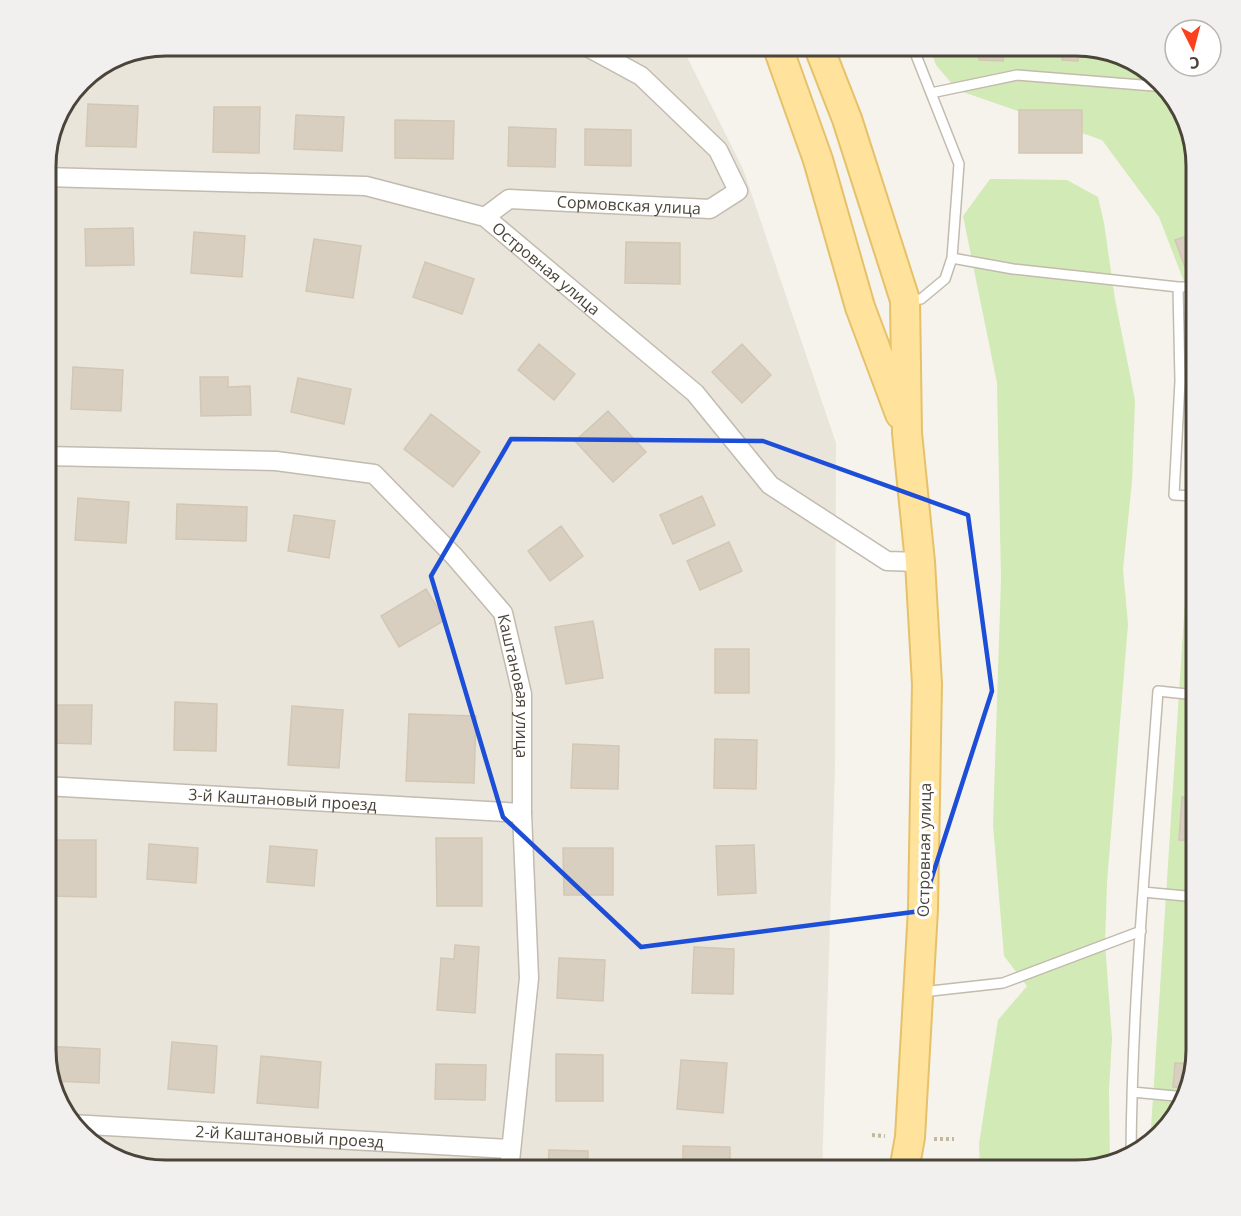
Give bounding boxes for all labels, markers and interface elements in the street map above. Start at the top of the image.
north arrow [1163,18,1223,78]
text: С [1188,51,1201,74]
street label: Сормовская улица [556,190,701,220]
street label: Островная улица [488,217,605,320]
street label: Каштановая улица [493,612,533,758]
street label: 3-й Каштановый проезд [188,783,377,816]
street label: Островная улица [912,783,936,917]
street label: 2-й Каштановый проезд [195,1120,385,1153]

